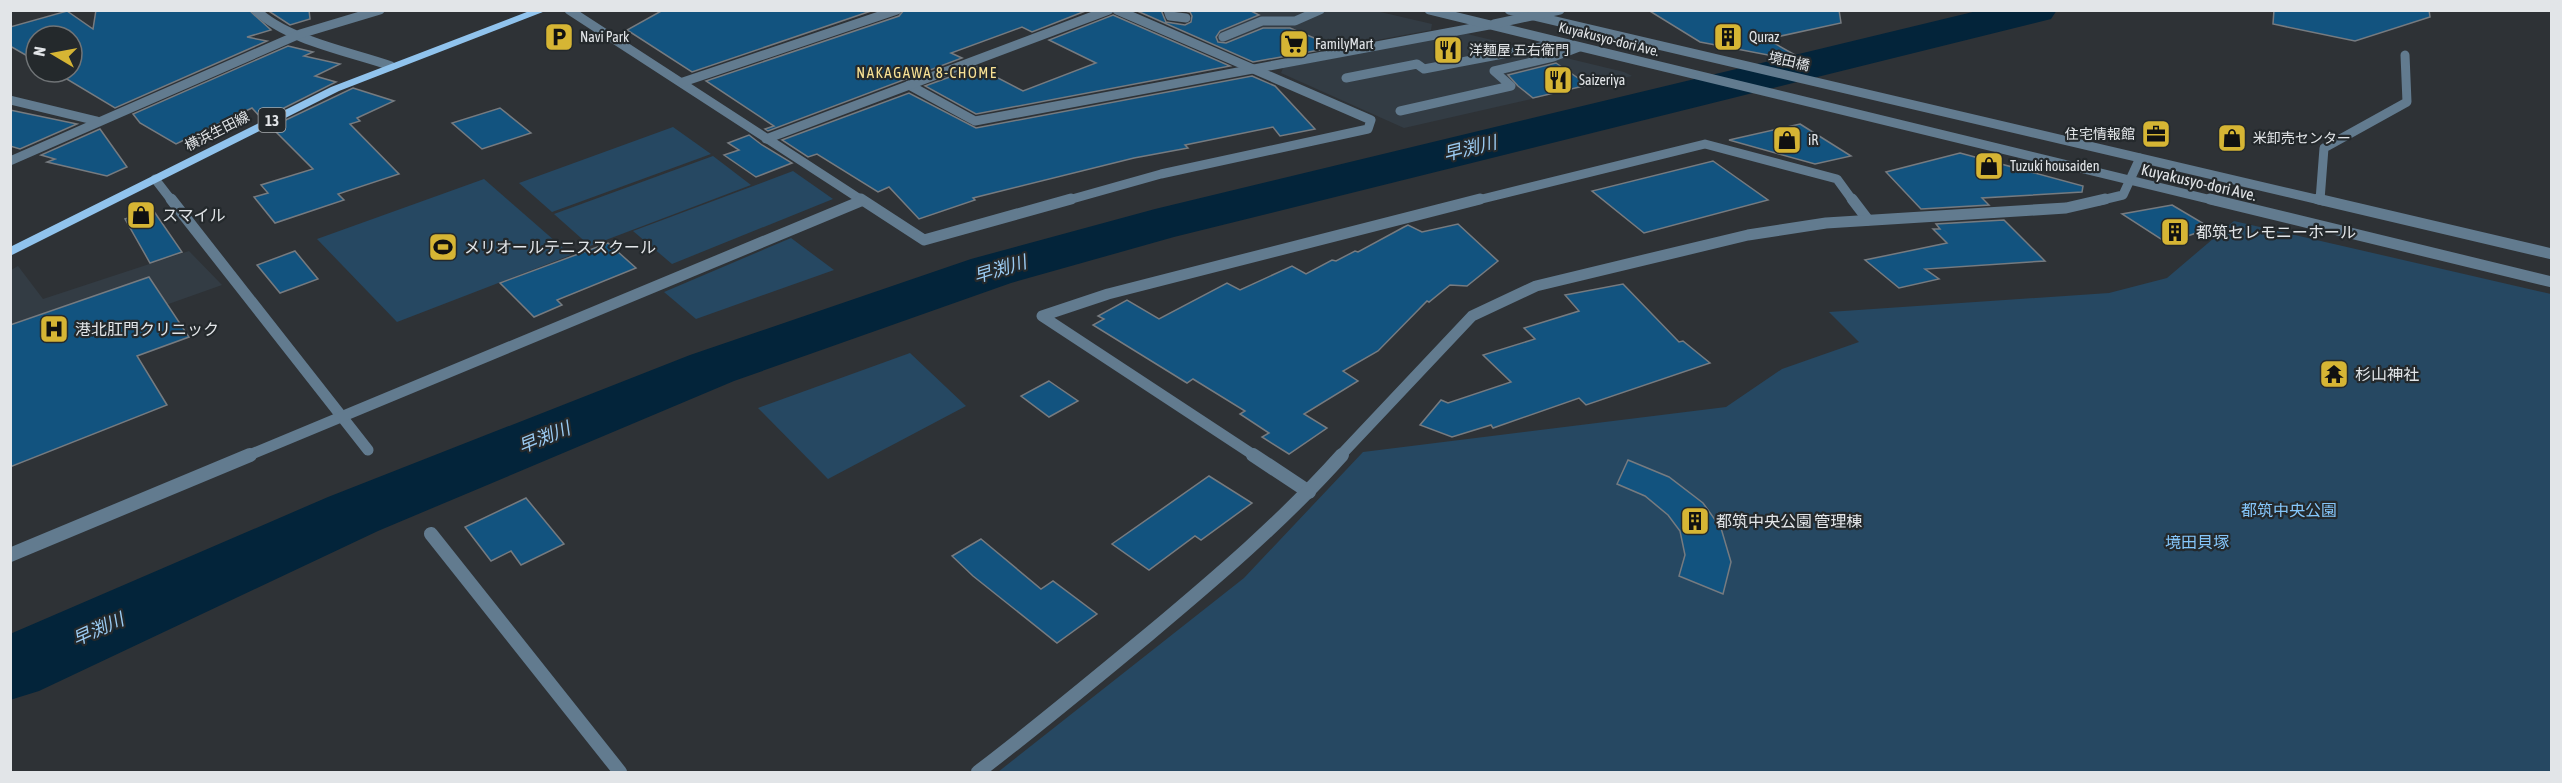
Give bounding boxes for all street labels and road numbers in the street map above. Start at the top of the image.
street label: Kuyakusyo-dori Ave. [1557,19,1661,59]
street label: 境田橋 [1767,48,1811,74]
street label: 横浜生田線 [182,108,252,154]
road number: 13 [258,108,286,132]
street label: Kuyakusyo-dori Ave. [2139,160,2259,205]

